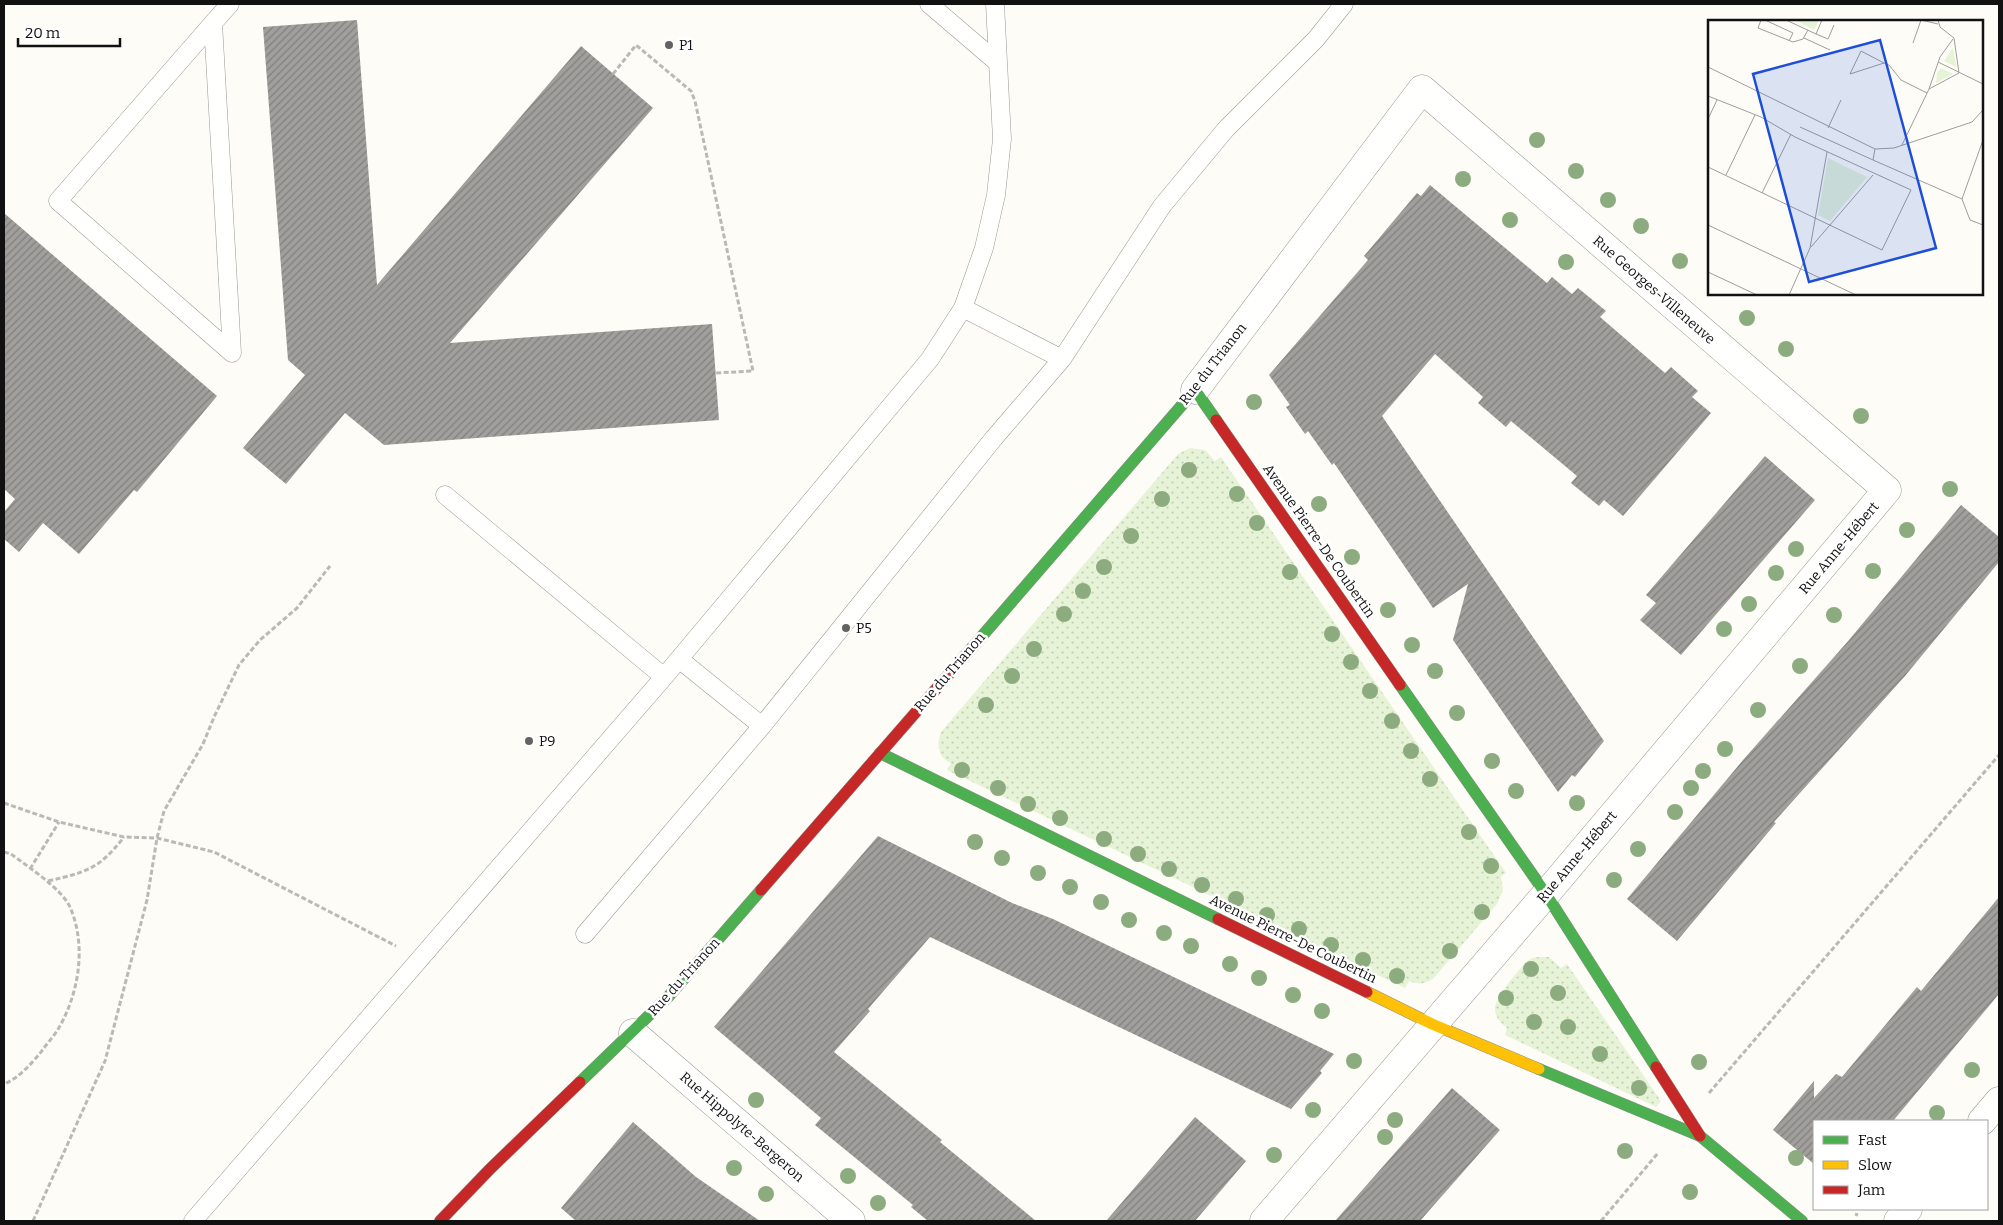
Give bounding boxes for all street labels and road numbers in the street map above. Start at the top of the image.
street label: Rue Georges-Villeneuve [1589,232,1719,348]
street label: Rue du Trianon [1176,320,1250,408]
street label: Avenue Pierre-De Coubertin [1259,461,1379,621]
street label: Rue Anne-Hébert [1795,498,1883,598]
street label: Rue du Trianon [911,629,989,715]
street label: Rue Anne-Hébert [1533,807,1621,907]
street label: Avenue Pierre-De Coubertin [1207,891,1379,987]
street label: Rue du Trianon [644,934,724,1020]
street label: Rue Hippolyte-Bergeron [676,1068,808,1186]

